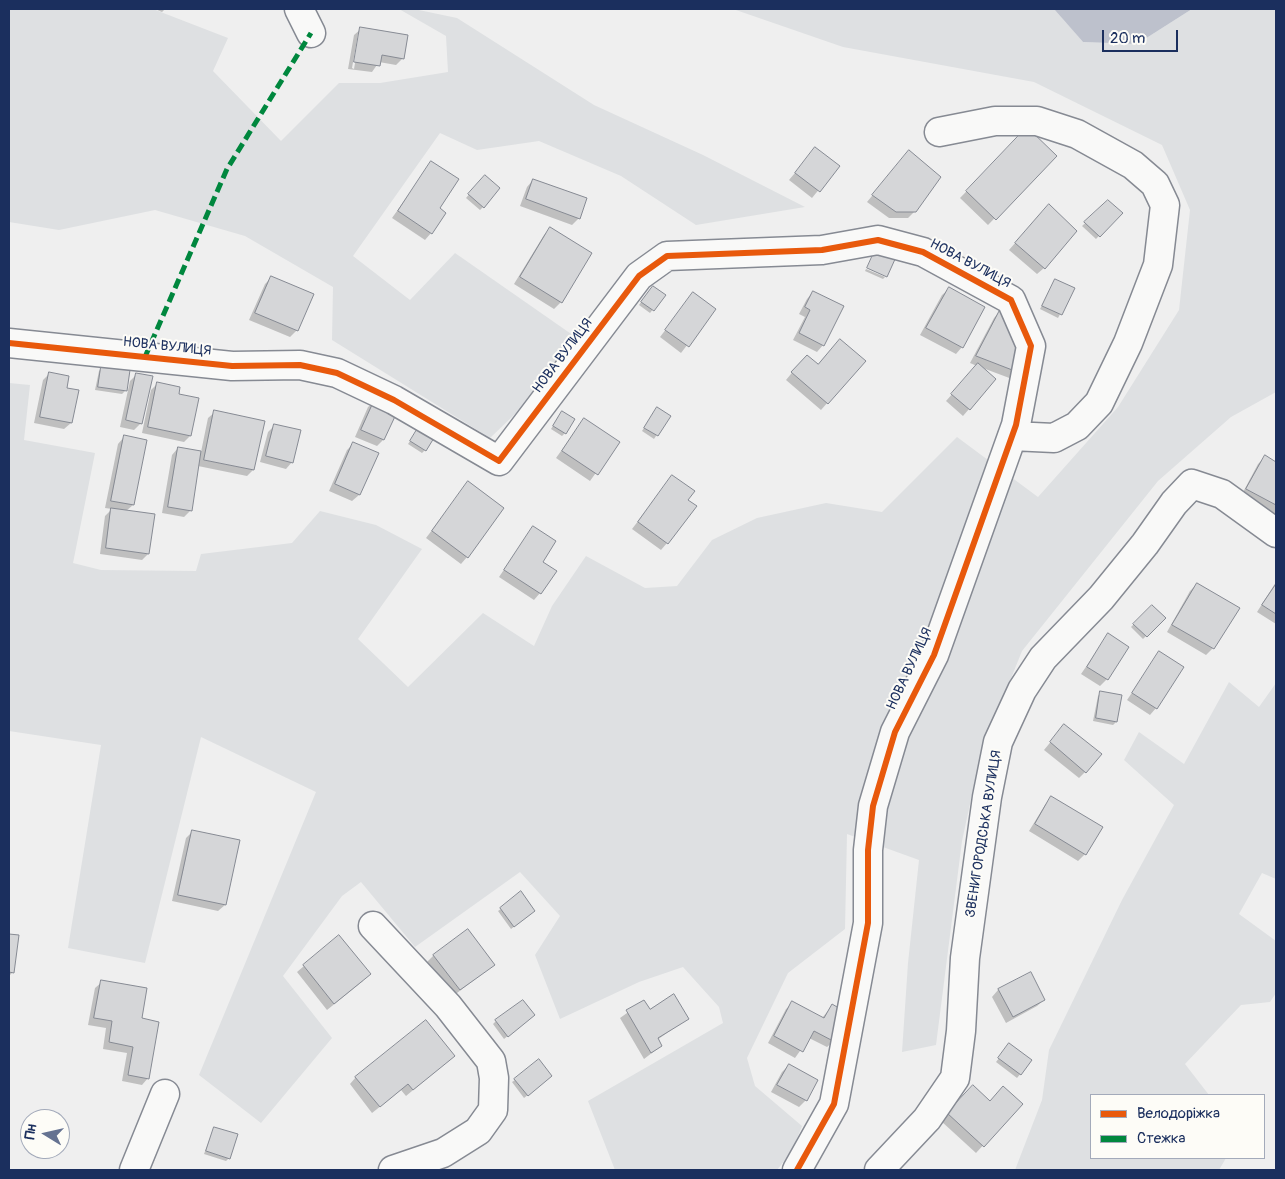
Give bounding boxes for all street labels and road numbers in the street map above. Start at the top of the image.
street label: НОВА ВУЛИЦЯ [927,236,1013,292]
street label: НОВА ВУЛИЦЯ [530,315,596,397]
street label: НОВА ВУЛИЦЯ [122,334,212,360]
street label: НОВА ВУЛИЦЯ [884,625,936,713]
street label: ЗВЕНИГОРОДСЬКА ВУЛИЦЯ [962,749,1006,919]

